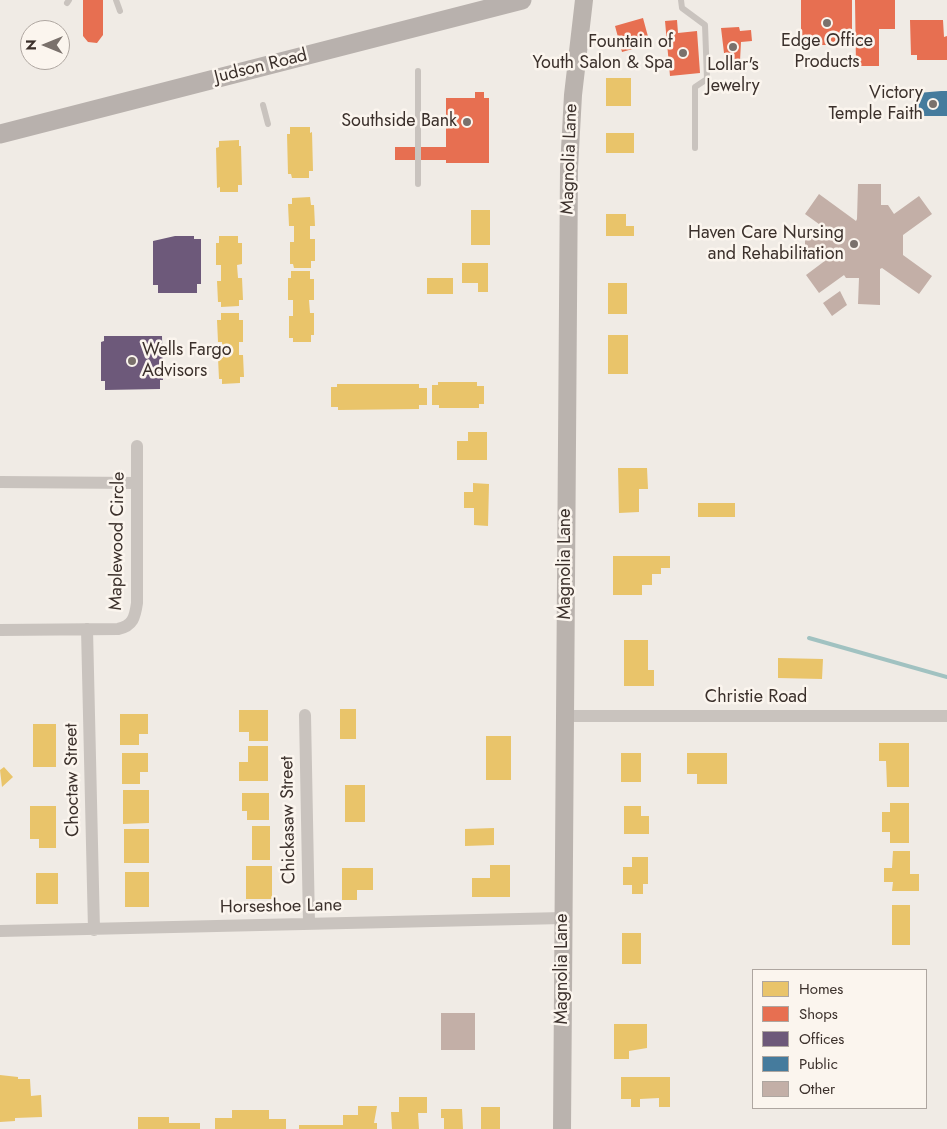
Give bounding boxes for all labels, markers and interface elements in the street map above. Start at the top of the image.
marker: Edge Office Products [821,17,833,29]
north arrow [20,20,70,70]
place label: Edge Office Products [781,31,873,74]
place label: Fountain of Youth Salon & Spa [533,32,673,74]
text: N [21,39,41,51]
marker: Lollar's Jewelry [727,41,739,53]
street label: Judson Road [212,45,310,89]
marker: Fountain of Youth Salon & Spa [677,47,689,59]
place label: Lollar's Jewelry [706,55,760,98]
place label: Victory Temple Faith [828,83,923,126]
marker: Victory Temple Faith [927,98,939,110]
street label: Magnolia Lane [557,103,583,215]
place label: Southside Bank [341,111,457,133]
marker: Southside Bank [461,116,473,128]
place label: Haven Care Nursing and Rehabilitation [688,223,844,266]
marker: Haven Care Nursing and Rehabilitation [848,238,860,250]
place label: Wells Fargo Advisors [142,340,232,382]
marker: Wells Fargo Advisors [126,355,138,367]
street label: Maplewood Circle [106,471,130,611]
street label: Magnolia Lane [555,508,577,620]
street label: Christie Road [705,687,807,709]
street label: Choctaw Street [61,723,85,837]
street label: Chickasaw Street [277,756,301,884]
street label: Horseshoe Lane [220,895,342,919]
street label: Magnolia Lane [552,913,574,1025]
legend [752,969,927,1109]
text: Homes [799,978,843,1000]
text: Shops [799,1003,838,1025]
text: Offices [799,1028,844,1050]
text: Public [799,1053,838,1075]
text: Other [799,1078,835,1100]

